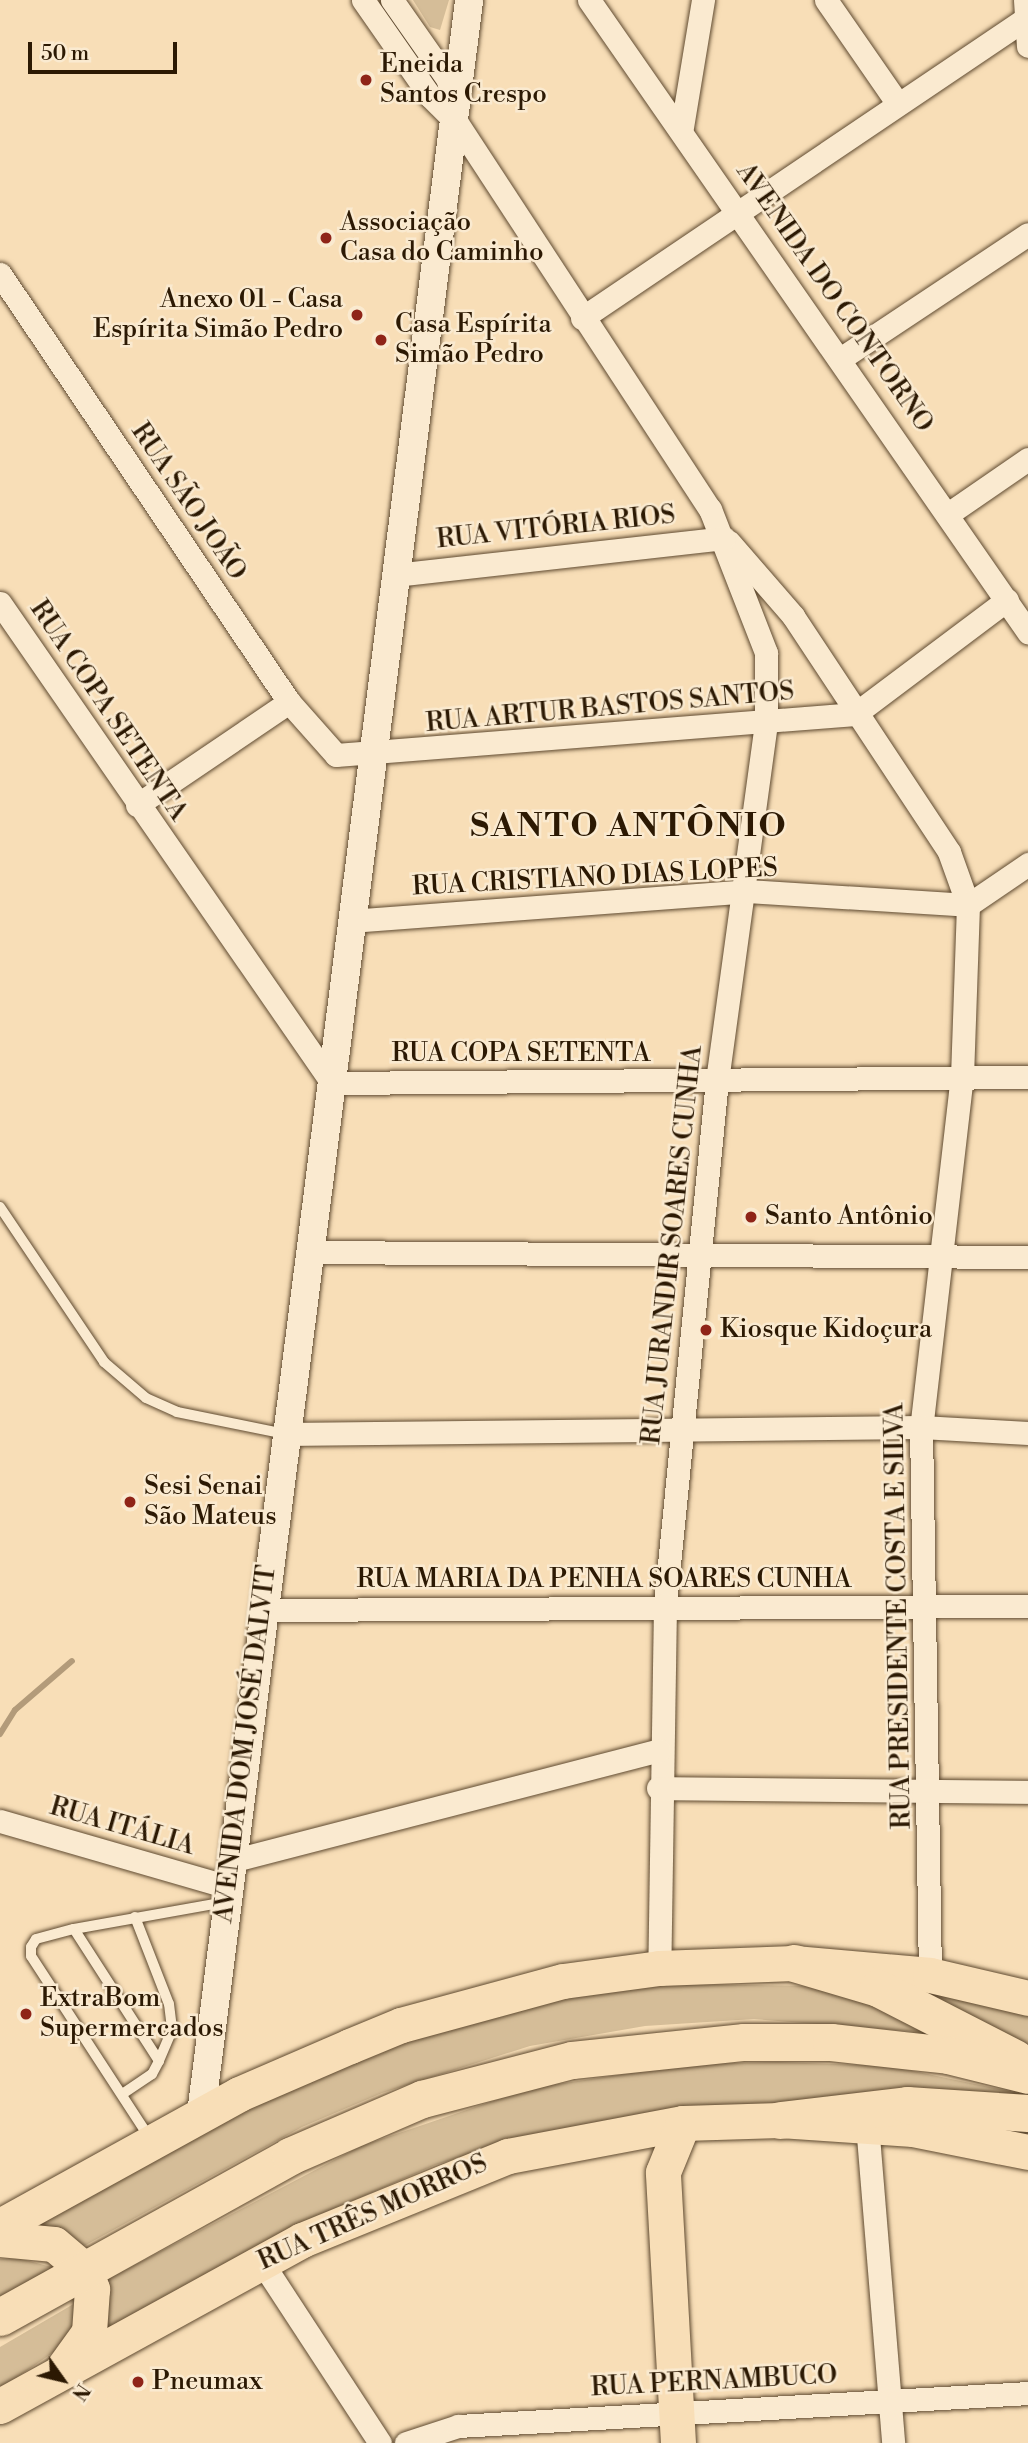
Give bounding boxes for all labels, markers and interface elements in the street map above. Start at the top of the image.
scale bar [32,28,180,72]
text: 50 m [41,41,89,67]
place label: Eneida Santos Crespo [380,49,547,110]
marker: Eneida Santos Crespo [358,72,374,88]
street label: AVENIDA DO CONTORNO [729,157,939,439]
place label: Associação Casa do Caminho [340,207,544,268]
marker: Associação Casa do Caminho [318,230,334,246]
place label: Anexo 01 - Casa Espírita Simão Pedro [93,284,343,346]
marker: Anexo 01 - Casa Espírita Simão Pedro [349,307,365,323]
place label: Casa Espírita Simão Pedro [395,309,552,370]
marker: Casa Espírita Simão Pedro [373,332,389,348]
street label: RUA SÃO JOÃO [124,417,252,587]
street label: RUA VITÓRIA RIOS [435,500,677,556]
street label: RUA COPA SETENTA [23,595,193,827]
street label: RUA ARTUR BASTOS SANTOS [425,676,795,740]
district label: SANTO ANTÔNIO [472,807,786,847]
street label: RUA CRISTIANO DIAS LOPES [411,853,779,903]
street label: RUA COPA SETENTA [391,1038,651,1070]
street label: RUA JURANDIR SOARES CUNHA [637,1044,709,1446]
place label: Santo Antônio [765,1201,933,1233]
marker: Santo Antônio [743,1209,759,1225]
place label: Kiosque Kidoçura [720,1314,932,1346]
marker: Kiosque Kidoçura [698,1322,714,1338]
street label: RUA PRESIDENTE COSTA E SILVA [880,1403,918,1829]
place label: Sesi Senai São Mateus [144,1471,277,1532]
marker: Sesi Senai São Mateus [122,1494,138,1510]
street label: AVENIDA DOM JOSÉ DALVIT [209,1563,283,1925]
street label: RUA MARIA DA PENHA SOARES CUNHA [357,1564,851,1596]
street label: RUA ITÁLIA [46,1791,198,1863]
place label: ExtraBom Supermercados [40,1983,224,2044]
marker: ExtraBom Supermercados [18,2006,34,2022]
street label: RUA TRÊS MORROS [253,2148,493,2278]
north arrow [28,2345,98,2415]
street label: RUA PERNAMBUCO [590,2360,838,2404]
place label: Pneumax [152,2366,262,2398]
marker: Pneumax [130,2374,146,2390]
text: N [66,2379,95,2405]

